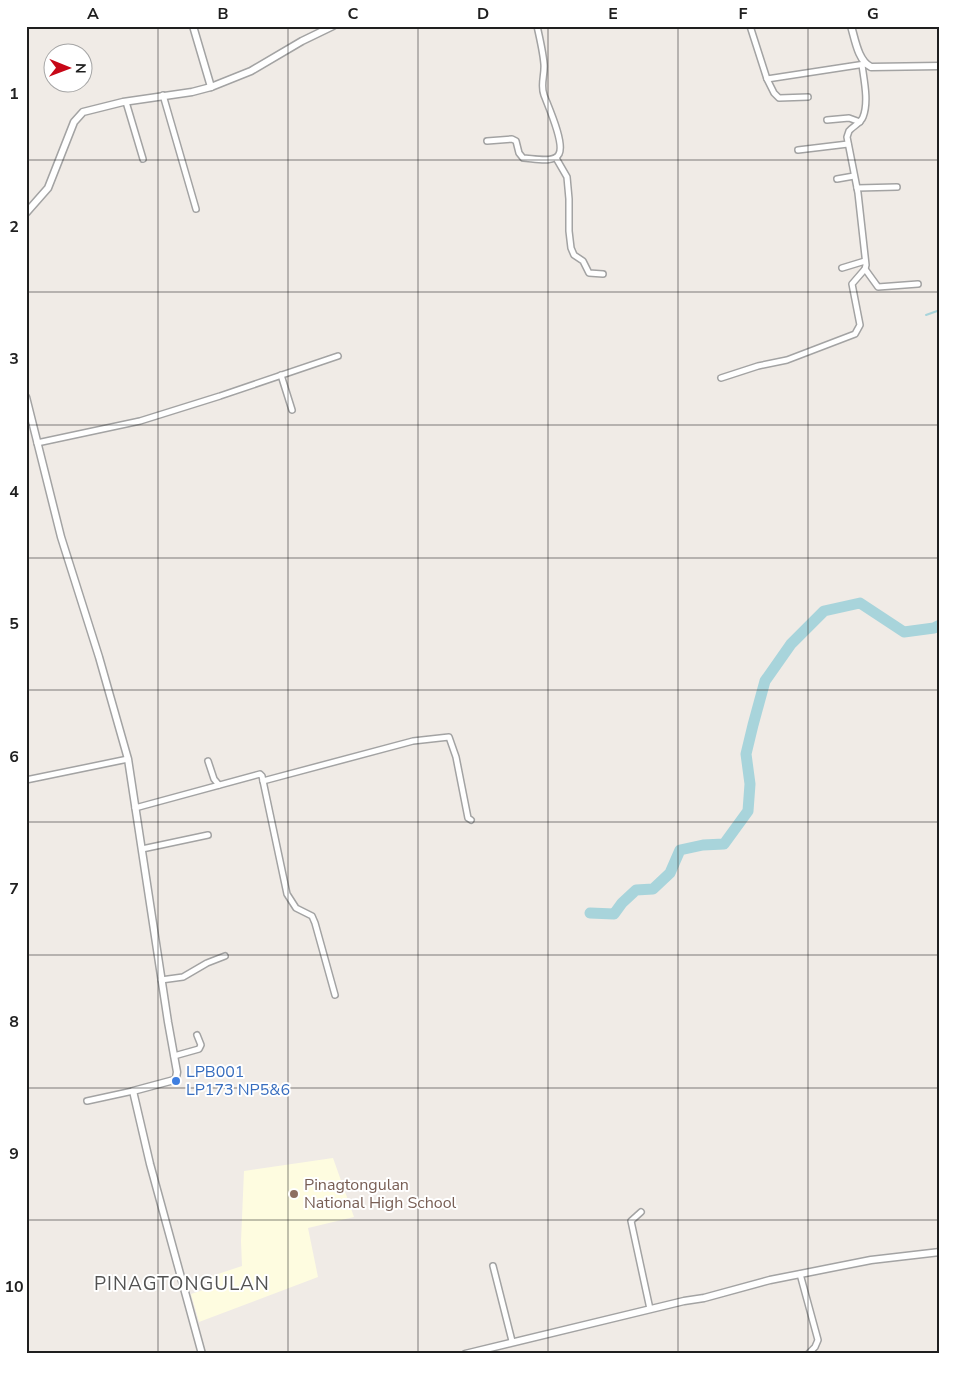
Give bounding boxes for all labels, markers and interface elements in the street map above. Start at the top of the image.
text: A [87,3,99,25]
text: B [217,3,229,25]
text: C [348,3,359,25]
text: D [477,3,489,25]
text: E [608,3,618,25]
text: F [739,3,748,25]
text: G [867,3,879,25]
north arrow [42,42,92,92]
text: N [71,63,90,74]
text: 1 [9,83,19,105]
text: 2 [9,216,19,238]
text: 3 [9,348,19,370]
text: 4 [9,481,19,503]
text: 5 [9,613,19,635]
text: 6 [9,746,19,768]
text: 7 [9,878,19,900]
text: 8 [9,1011,19,1033]
place label: LPB001 LP173 NP5&6 [186,1061,290,1101]
marker: LPB001 LP173 NP5&6 [170,1075,182,1087]
text: 9 [9,1143,19,1165]
place label: Pinagtongulan National High School [304,1174,457,1214]
marker: Pinagtongulan National High School [288,1188,300,1200]
district label: PINAGTONGULAN [94,1271,270,1297]
text: 10 [4,1276,24,1298]

